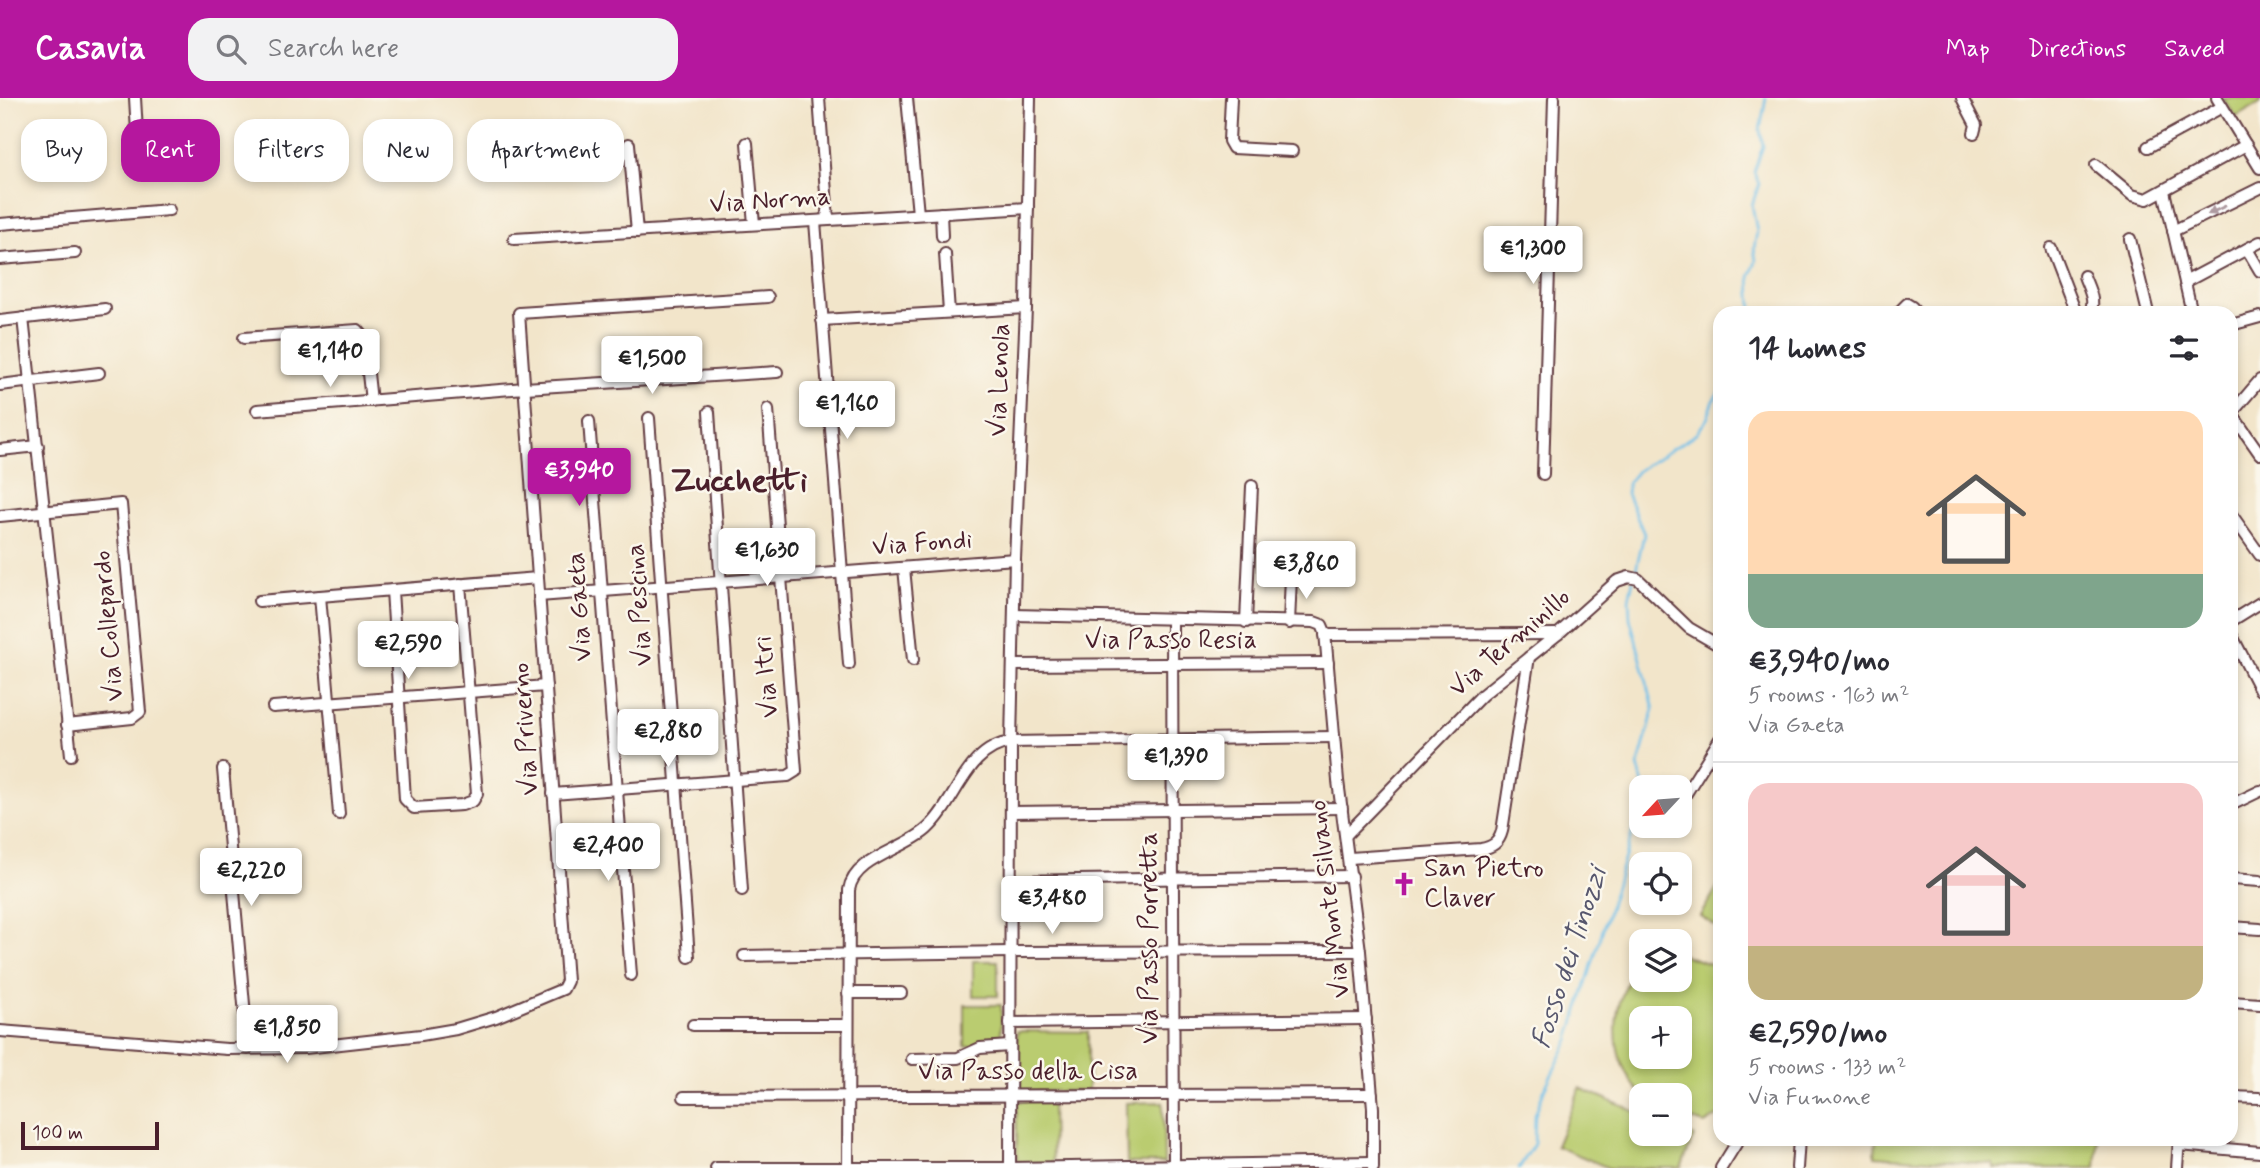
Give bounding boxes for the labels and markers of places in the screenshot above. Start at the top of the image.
pin: €1,300 [1476,226,1590,286]
pin: €1,140 [273,330,387,389]
pin: €1,500 [595,336,709,396]
pin: €1,160 [790,382,904,441]
pin: €3,940 [522,448,636,508]
pin: €1,630 [710,528,824,588]
pin: €3,860 [1249,542,1363,601]
pin: €2,590 [351,622,465,681]
pin: €2,880 [611,710,725,769]
pin: €1,390 [1119,734,1233,794]
pin: €2,400 [551,824,665,883]
pin: €2,220 [194,848,308,908]
place label: San Pietro Claver [1424,852,1544,916]
church icon: San Pietro Claver [1390,870,1418,898]
pin: €3,480 [995,876,1109,936]
pin: €1,850 [230,1006,344,1065]

